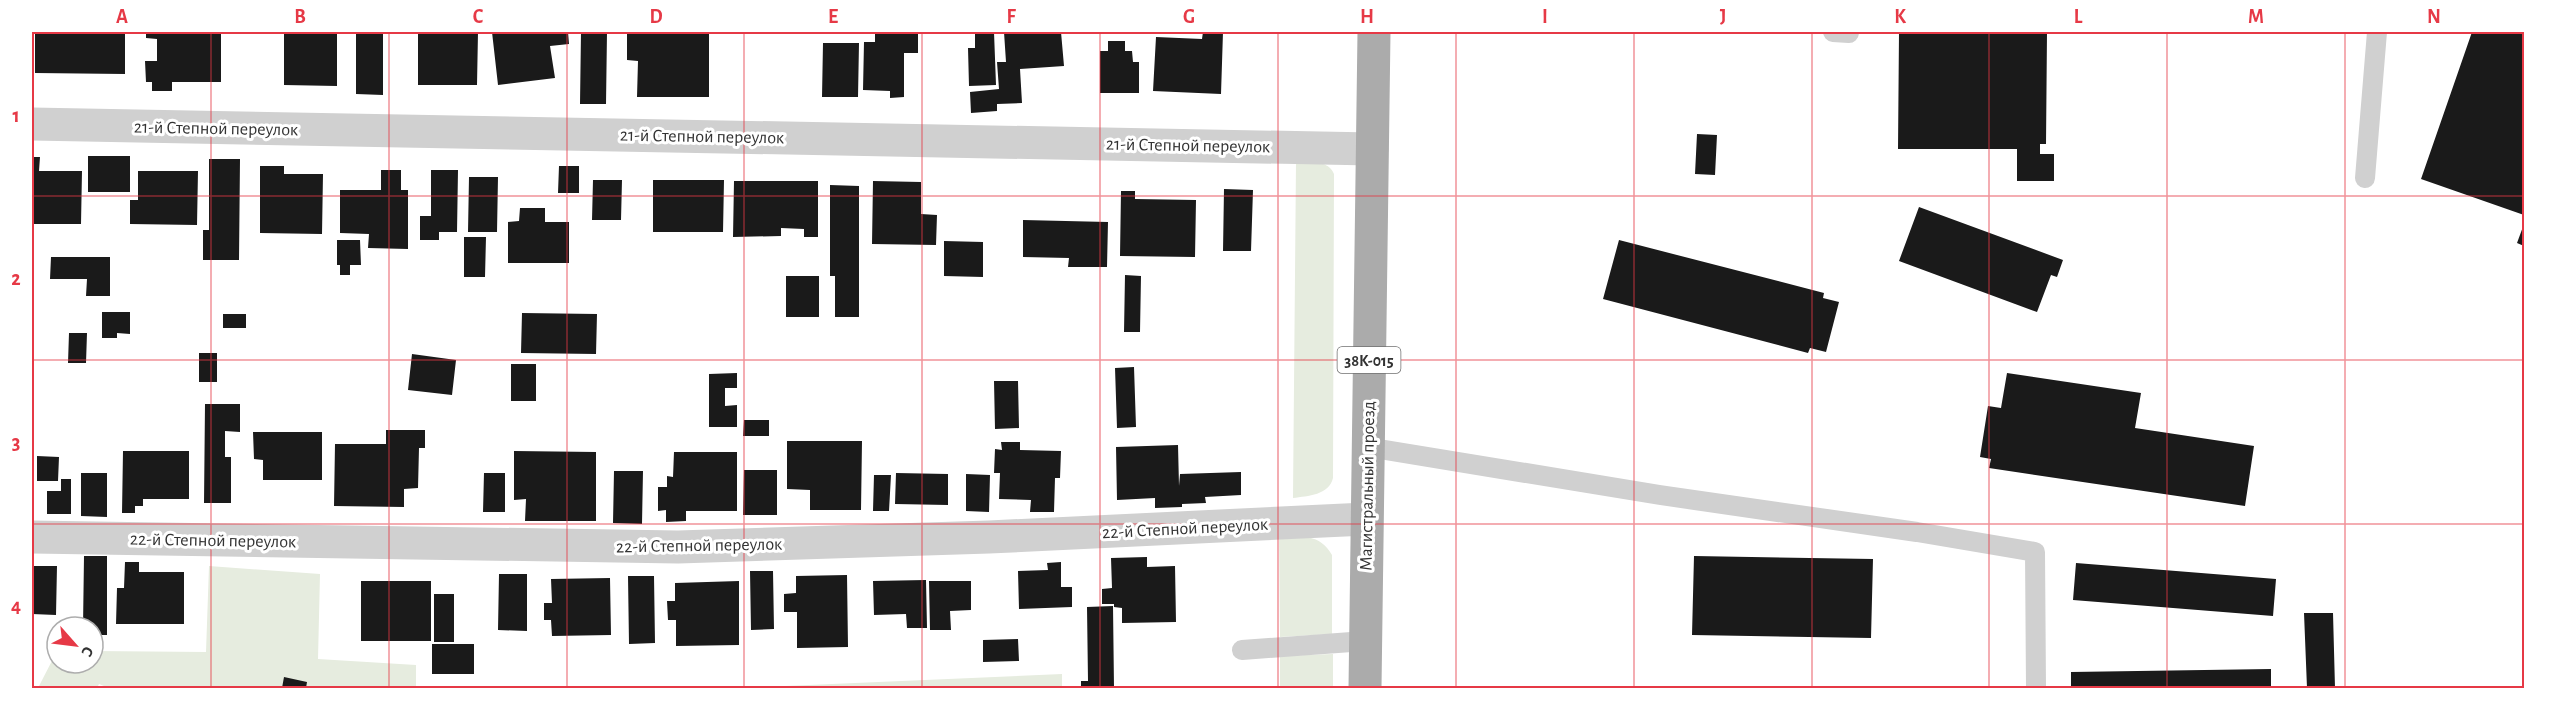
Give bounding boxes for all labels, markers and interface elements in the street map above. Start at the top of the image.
text: A [116,7,128,27]
text: B [294,7,306,27]
text: C [473,7,484,27]
text: D [649,7,663,27]
text: E [828,7,838,27]
text: F [1006,7,1016,27]
text: G [1183,7,1195,27]
text: H [1360,7,1374,27]
text: I [1542,7,1548,27]
text: J [1720,7,1726,27]
text: K [1894,7,1906,27]
text: L [2074,7,2083,27]
text: M [2248,7,2264,27]
text: N [2427,7,2441,27]
text: 1 [12,106,20,126]
street label: 21-й Степной переулок [134,119,299,139]
street label: 21-й Степной переулок [620,127,785,147]
street label: 21-й Степной переулок [1106,136,1271,156]
text: 2 [11,269,21,289]
road number: 38К-015 [1338,347,1400,373]
street label: Магистральный проезд [1358,401,1378,571]
text: 3 [12,433,20,453]
street label: 22-й Степной переулок [1102,516,1269,542]
street label: 22-й Степной переулок [130,531,297,551]
street label: 22-й Степной переулок [616,536,783,556]
text: 4 [11,596,21,616]
north arrow [45,615,105,675]
text: С [78,644,97,659]

